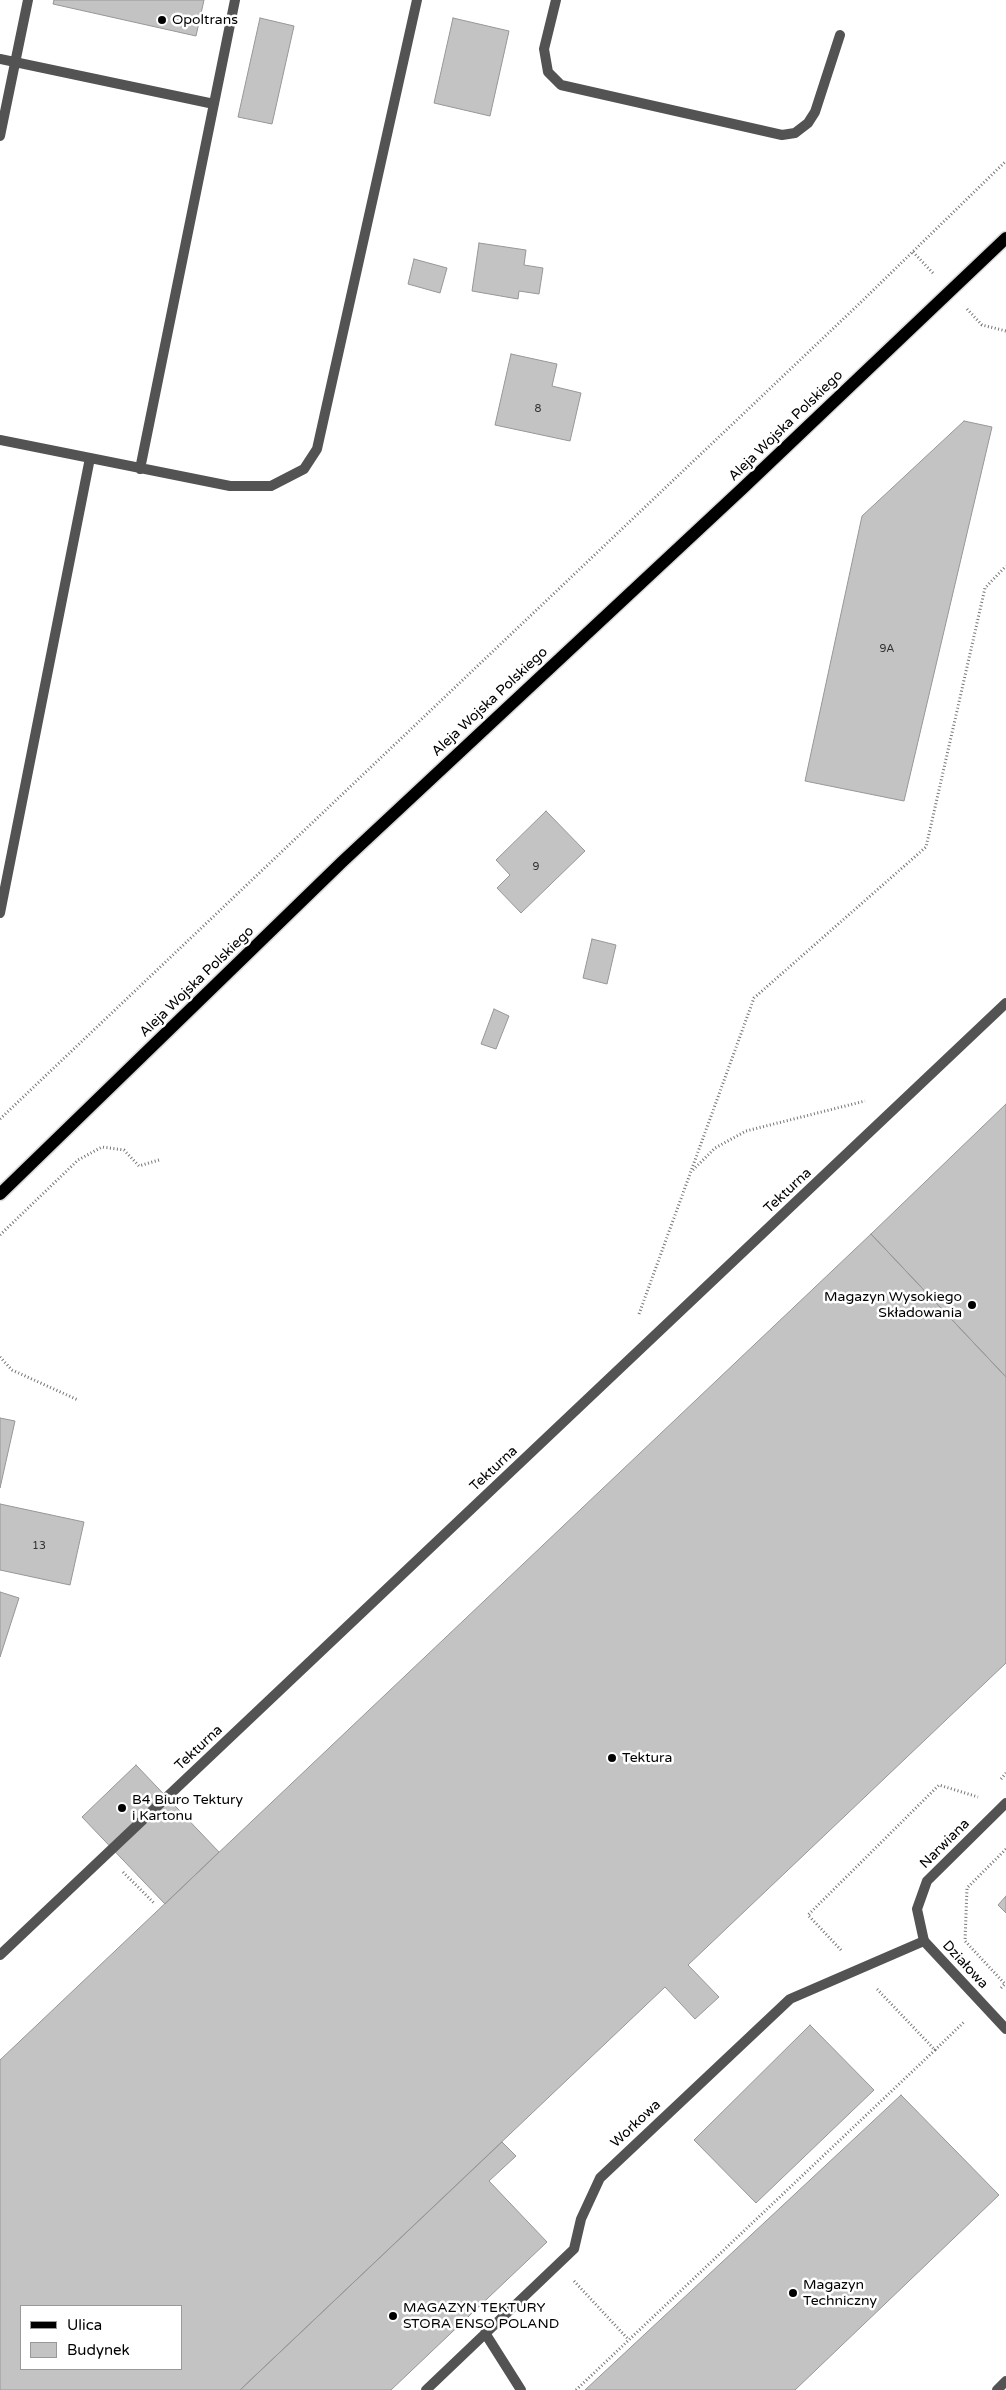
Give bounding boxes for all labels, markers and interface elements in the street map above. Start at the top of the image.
place label: Opoltrans [172,12,238,28]
marker: Opoltrans [156,14,168,26]
street label: Aleja Wojska Polskiego [725,367,847,485]
house number: 8 [535,402,541,416]
house number: 9A [879,642,895,656]
street label: Aleja Wojska Polskiego [429,644,551,760]
house number: 9 [533,860,539,874]
street label: Aleja Wojska Polskiego [136,923,258,1041]
street label: Tekturna [761,1165,815,1217]
place label: Magazyn Wysokiego Składowania [824,1289,962,1321]
marker: Magazyn Wysokiego Składowania [966,1299,978,1311]
street label: Tekturna [467,1443,521,1495]
house number: 13 [32,1539,46,1553]
street label: Tekturna [172,1722,226,1774]
place label: Tektura [622,1750,672,1766]
marker: Tektura [606,1752,618,1764]
place label: B4 Biuro Tektury i Kartonu [132,1792,243,1824]
marker: B4 Biuro Tektury i Kartonu [116,1802,128,1814]
street label: Narwiana [917,1816,973,1872]
street label: Działowa [938,1937,992,1993]
street label: Workowa [608,2097,664,2151]
place label: Magazyn Techniczny [803,2277,877,2310]
marker: Magazyn Techniczny [787,2287,799,2299]
place label: MAGAZYN TEKTURY STORA ENSO POLAND [403,2300,559,2332]
legend [20,2305,182,2370]
marker: MAGAZYN TEKTURY STORA ENSO POLAND [387,2310,399,2322]
text: Ulica [67,2316,102,2334]
text: Budynek [67,2341,130,2359]

